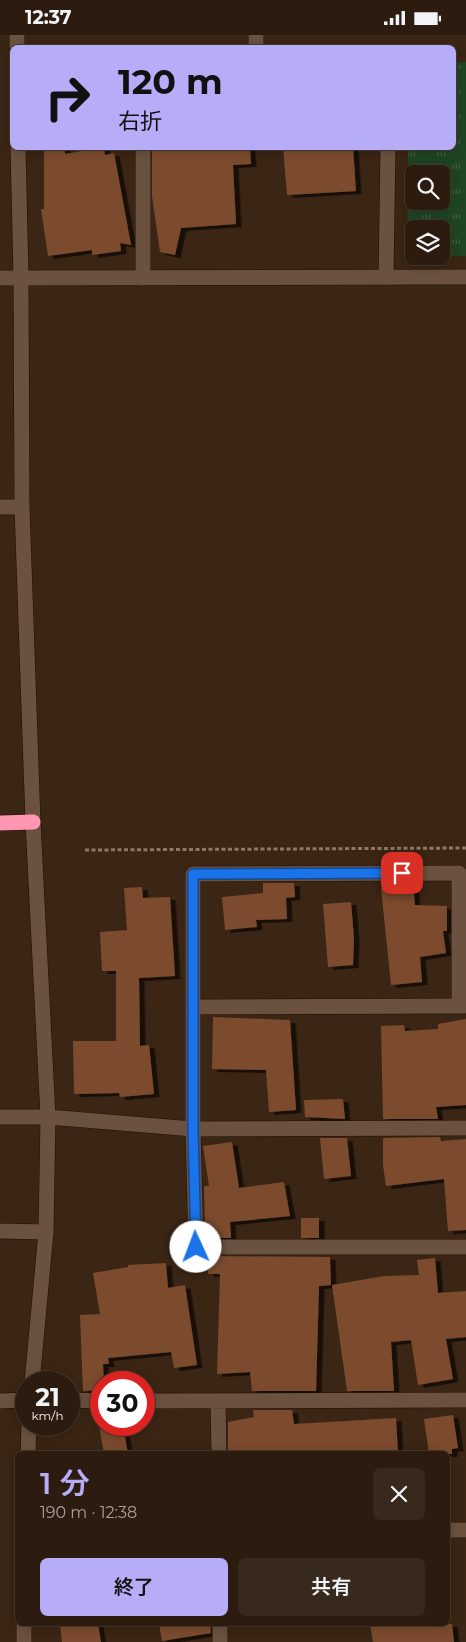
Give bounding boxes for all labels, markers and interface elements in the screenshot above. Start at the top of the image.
text: 12:37 [25,6,72,29]
text: 120 m [118,60,223,103]
icon: right [35,65,100,130]
text: 右折 [118,108,162,135]
map controls [405,165,450,265]
button: search [405,165,450,210]
button: layers [405,220,450,265]
pin [381,852,423,894]
icon: arrive [388,859,416,887]
position arrow [169,1220,221,1272]
speed limit sign: 30 [90,1371,155,1436]
text: 21 [35,1382,60,1412]
text: km/h [31,1408,64,1423]
text: 1 分 [40,1465,90,1502]
button: close [373,1468,425,1520]
text: 190 m · 12:38 [40,1503,137,1522]
button: 終了 [40,1558,228,1616]
button: 共有 [238,1558,425,1616]

